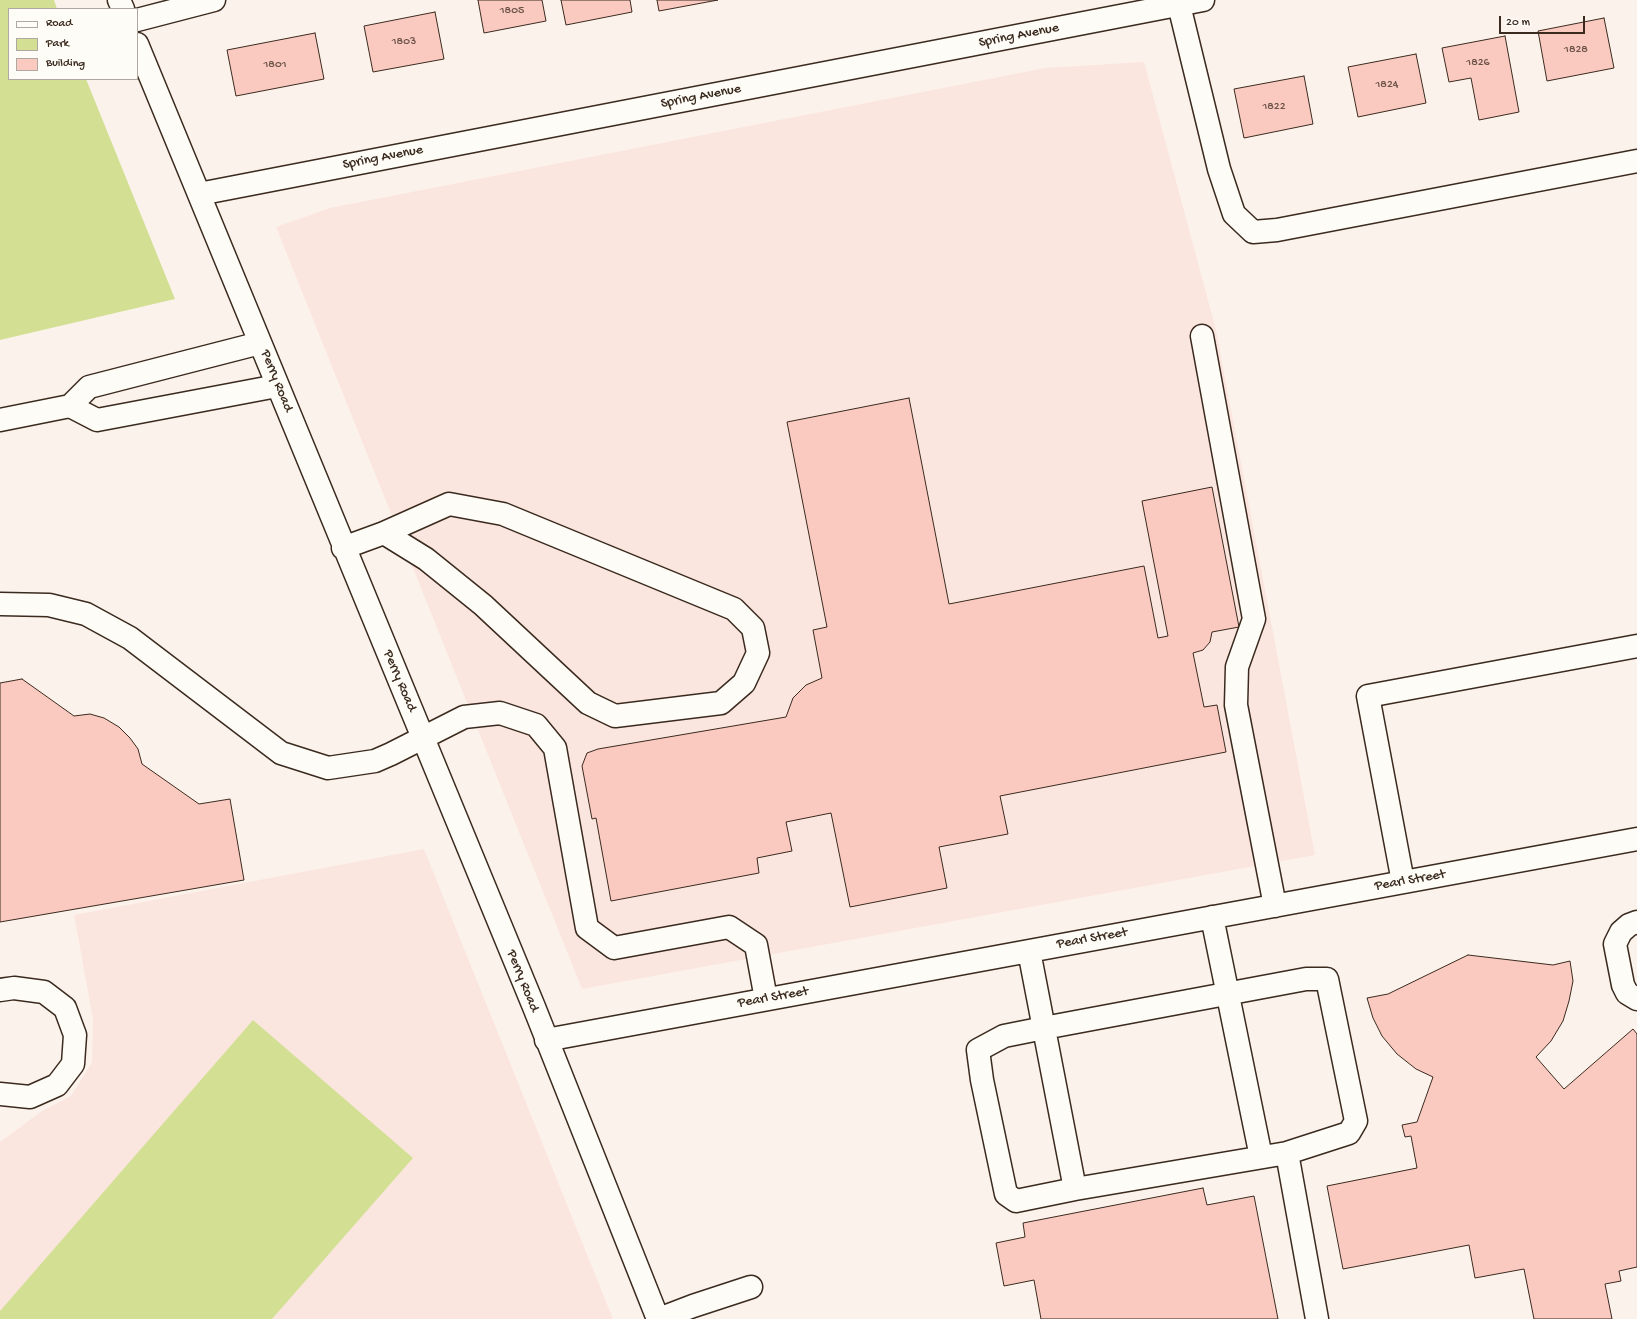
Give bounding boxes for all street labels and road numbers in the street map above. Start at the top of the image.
street label: Spring Avenue [977,20,1061,52]
street label: Spring Avenue [659,81,743,113]
street label: Spring Avenue [341,142,425,174]
street label: Perry Road [256,347,296,415]
street label: Perry Road [378,648,420,714]
street label: Pearl Street [1373,867,1447,895]
street label: Pearl Street [1055,925,1129,953]
street label: Perry Road [502,947,542,1015]
street label: Pearl Street [736,984,810,1012]

